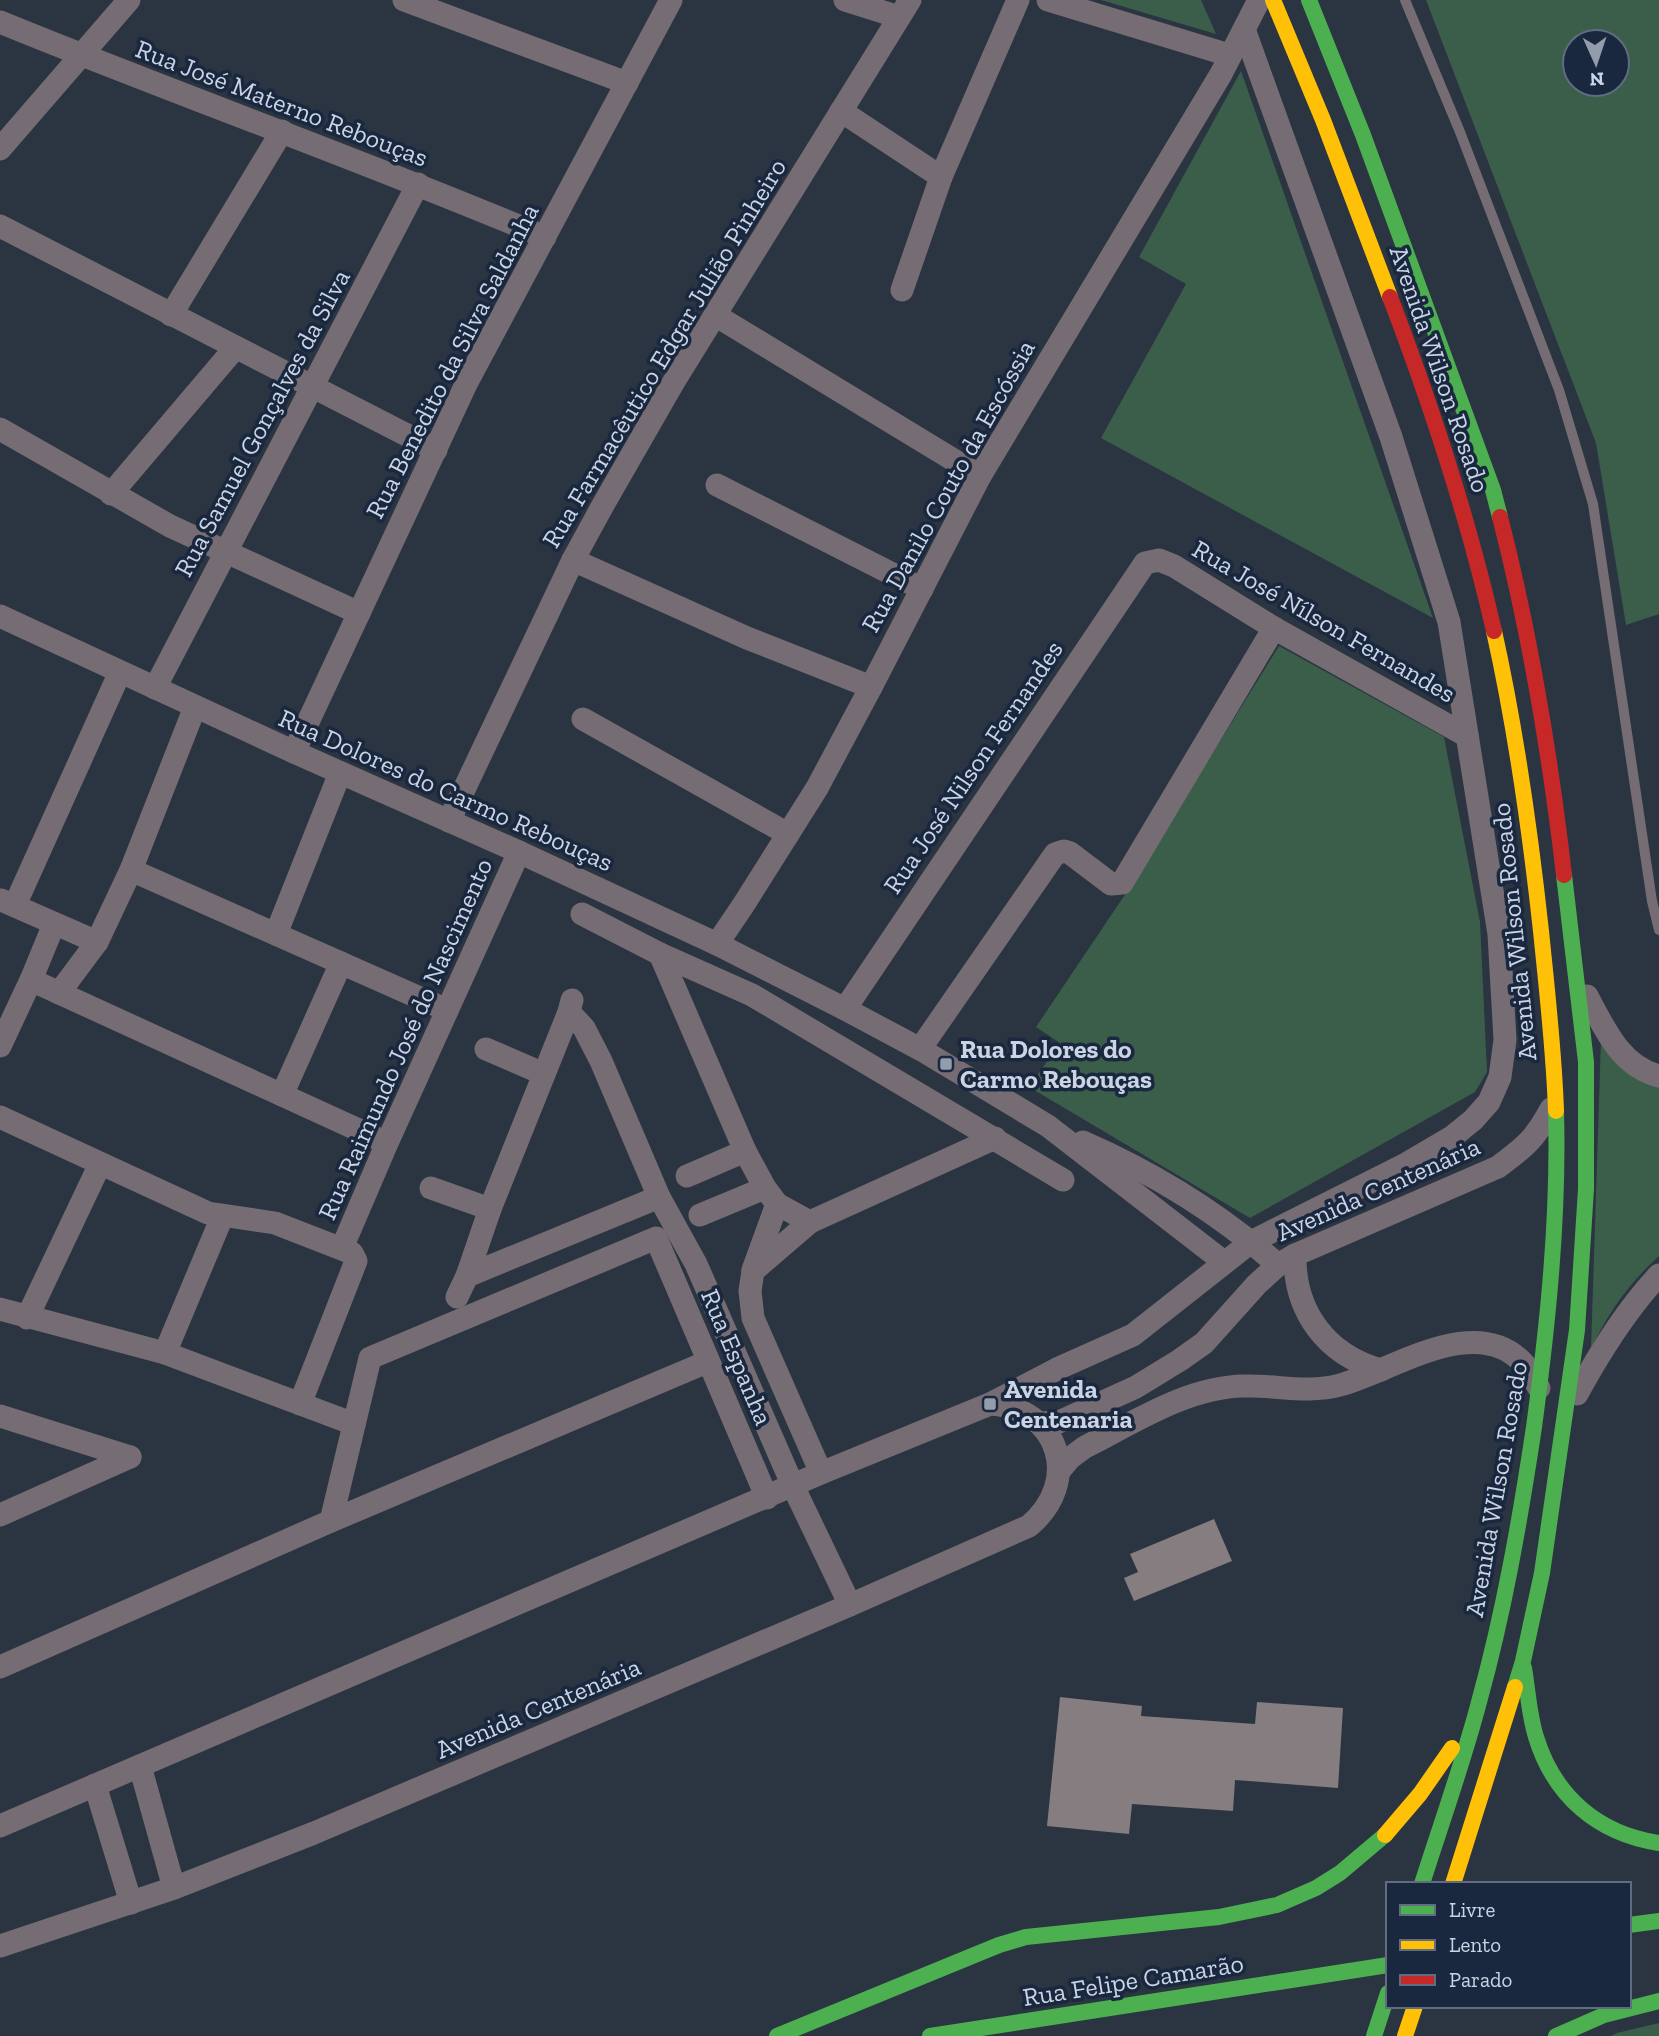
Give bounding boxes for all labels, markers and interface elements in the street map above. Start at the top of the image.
north arrow [1561,28,1631,98]
street label: Rua José Materno Rebouças [131,32,433,174]
text: N [1589,68,1605,91]
street label: Rua Farmacêutico Edgar Julião Pinheiro [535,153,793,553]
street label: Rua Benedito da Silva Saldanha [359,198,546,524]
street label: Avenida Wilson Rosado [1383,241,1497,497]
street label: Rua Samuel Gonçalves da Silva [167,263,357,582]
street label: Rua Danilo Couto da Escóssia [854,334,1042,638]
street label: Rua José Nílson Fernandes [1187,533,1461,709]
street label: Rua José Nilson Fernandes [876,634,1070,900]
street label: Rua Dolores do Carmo Rebouças [274,702,618,878]
street label: Avenida Wilson Rosado [1485,802,1543,1062]
street label: Rua Raimundo José do Nascimento [311,854,499,1224]
place label: Rua Dolores do Carmo Rebouças [960,1033,1152,1095]
marker: Rua Dolores do Carmo Rebouças [938,1056,954,1072]
street label: Avenida Centenária [1271,1130,1485,1248]
street label: Rua Espanha [694,1284,780,1430]
street label: Avenida Wilson Rosado [1458,1359,1534,1619]
place label: Avenida Centenaria [1004,1373,1133,1435]
marker: Avenida Centenaria [982,1396,998,1412]
street label: Avenida Centenária [431,1650,646,1766]
legend [1386,1882,1631,2008]
text: Livre [1449,1897,1496,1922]
text: Lento [1449,1932,1501,1957]
street label: Rua Felipe Camarão [1020,1947,1246,2013]
text: Parado [1449,1967,1512,1992]

